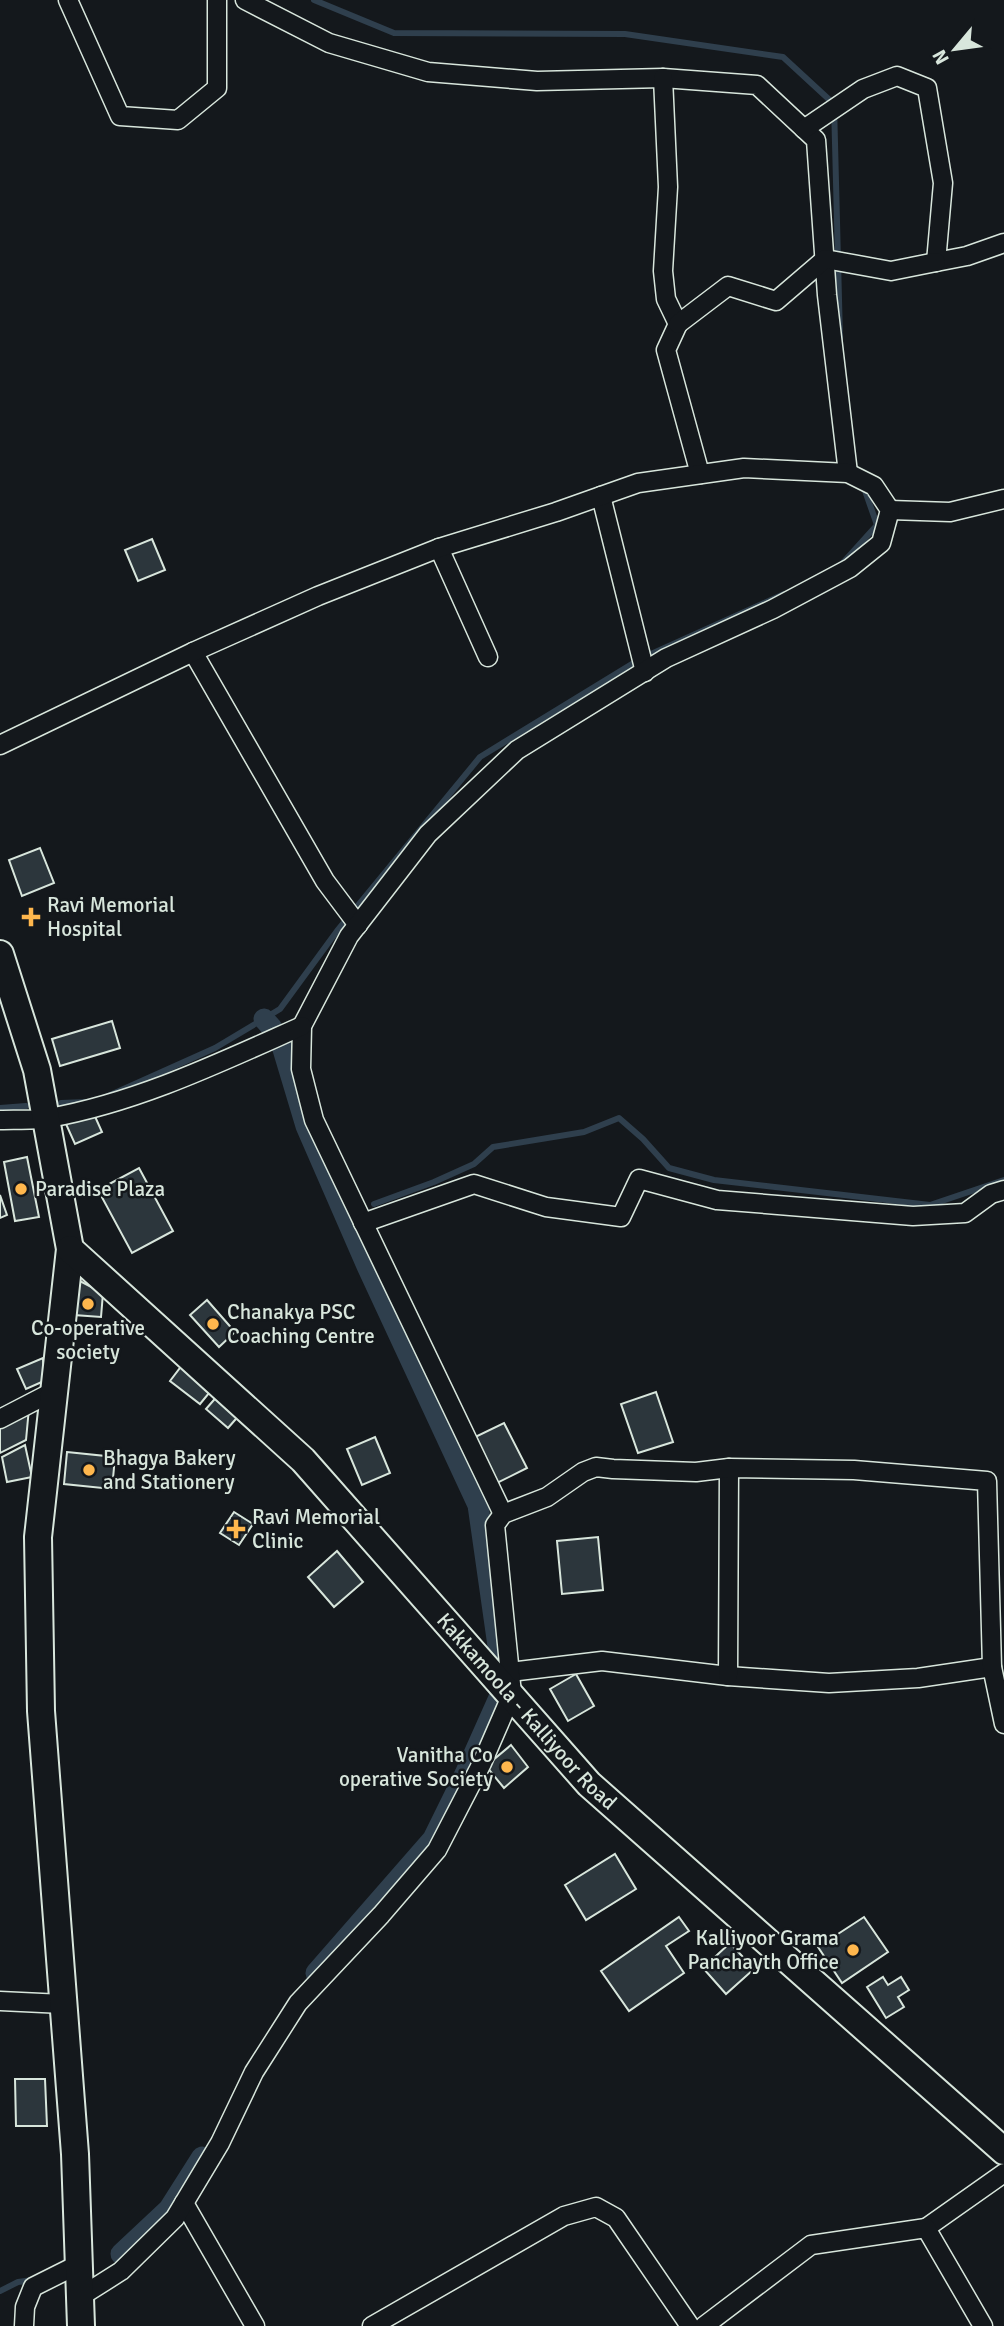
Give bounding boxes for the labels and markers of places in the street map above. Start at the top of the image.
place label: Ravi Memorial Hospital [47,892,175,942]
marker: Ravi Memorial Hospital [21,907,41,927]
place label: Paradise Plaza [35,1176,165,1202]
marker: Paradise Plaza [13,1181,29,1197]
marker: Co-operative society [80,1296,96,1312]
place label: Chanakya PSC Coaching Centre [227,1299,375,1349]
place label: Co-operative society [31,1315,145,1365]
marker: Chanakya PSC Coaching Centre [205,1316,221,1332]
place label: Bhagya Bakery and Stationery [103,1445,236,1495]
marker: Bhagya Bakery and Stationery [81,1462,97,1478]
place label: Ravi Memorial Clinic [252,1504,380,1554]
marker: Ravi Memorial Clinic [226,1519,246,1539]
place label: Vanitha Co operative Society [339,1742,493,1792]
marker: Vanitha Co operative Society [499,1759,515,1775]
place label: Kalliyoor Grama Panchayth Office [687,1925,839,1975]
marker: Kalliyoor Grama Panchayth Office [845,1942,861,1958]

